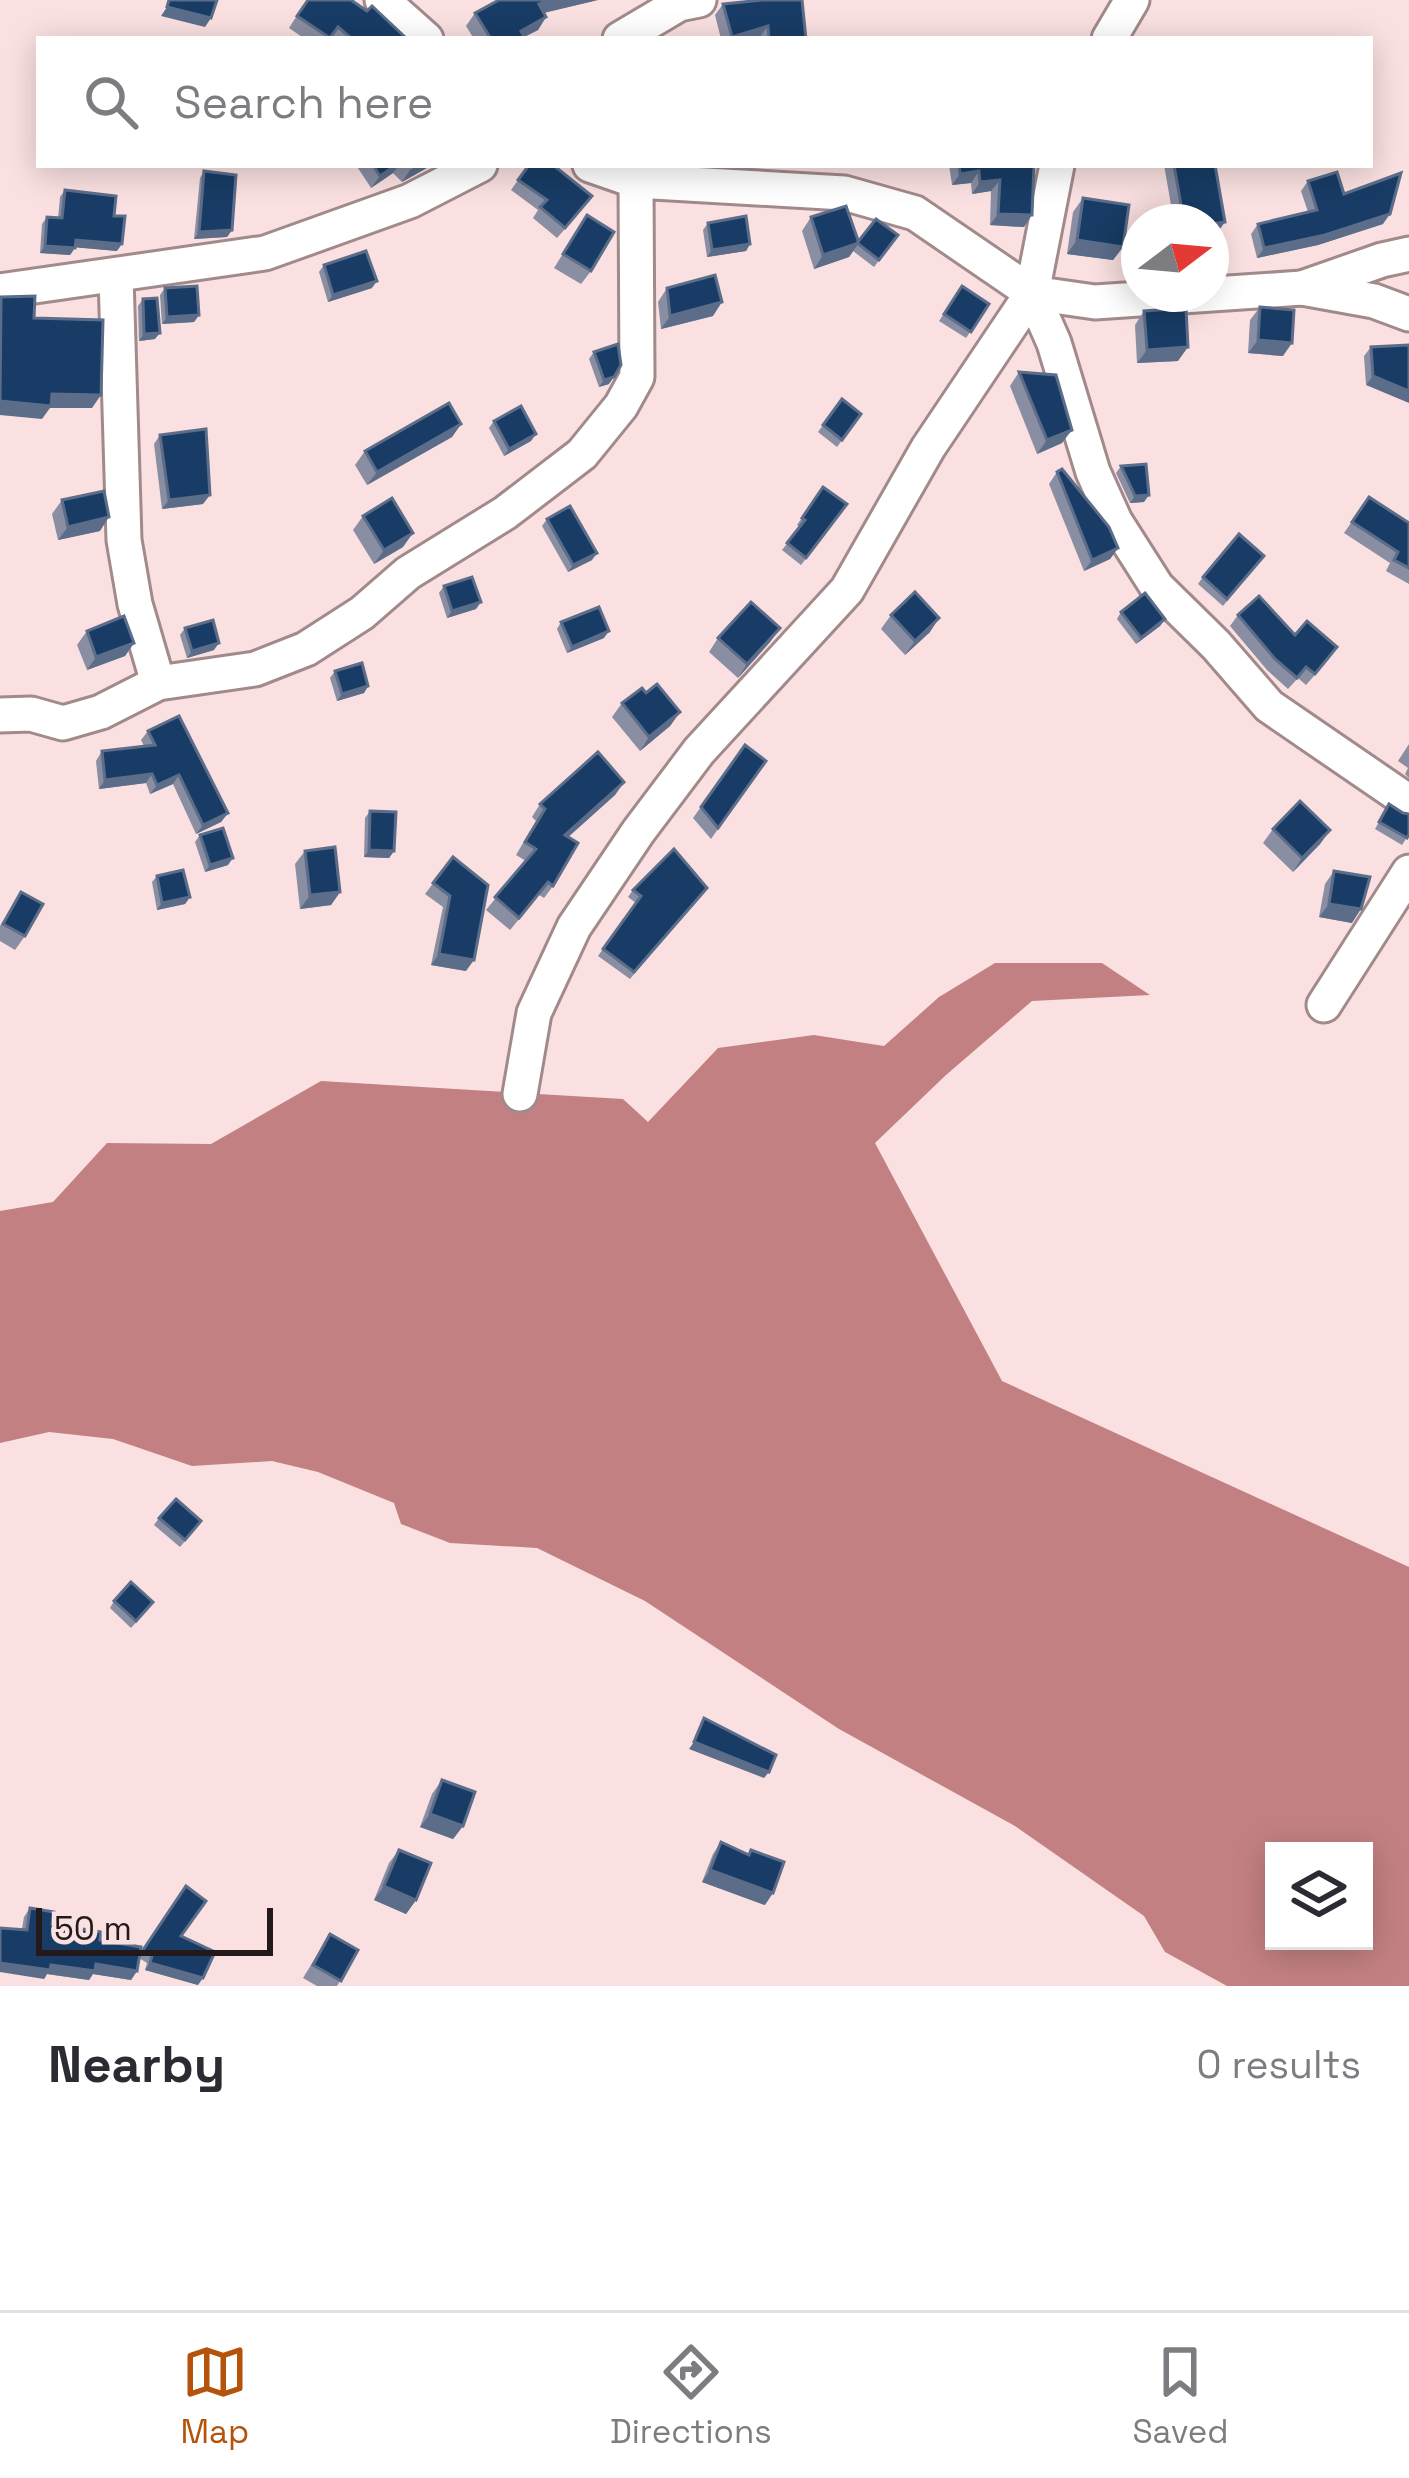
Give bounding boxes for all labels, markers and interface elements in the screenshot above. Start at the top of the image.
search box [36,36,1373,168]
icon: search [78,69,144,135]
text: Search here [174,74,433,131]
north arrow [1121,204,1229,312]
map controls [1265,1842,1373,1950]
button: layers [1265,1842,1373,1950]
scale bar [36,1902,273,1955]
text: 50 m [54,1908,132,1950]
text: Nearby [48,2032,225,2097]
text: 0 results [1196,2040,1361,2089]
tab: Map [180,2339,249,2453]
tab: Directions [610,2339,772,2453]
tab: Saved [1132,2339,1229,2453]

